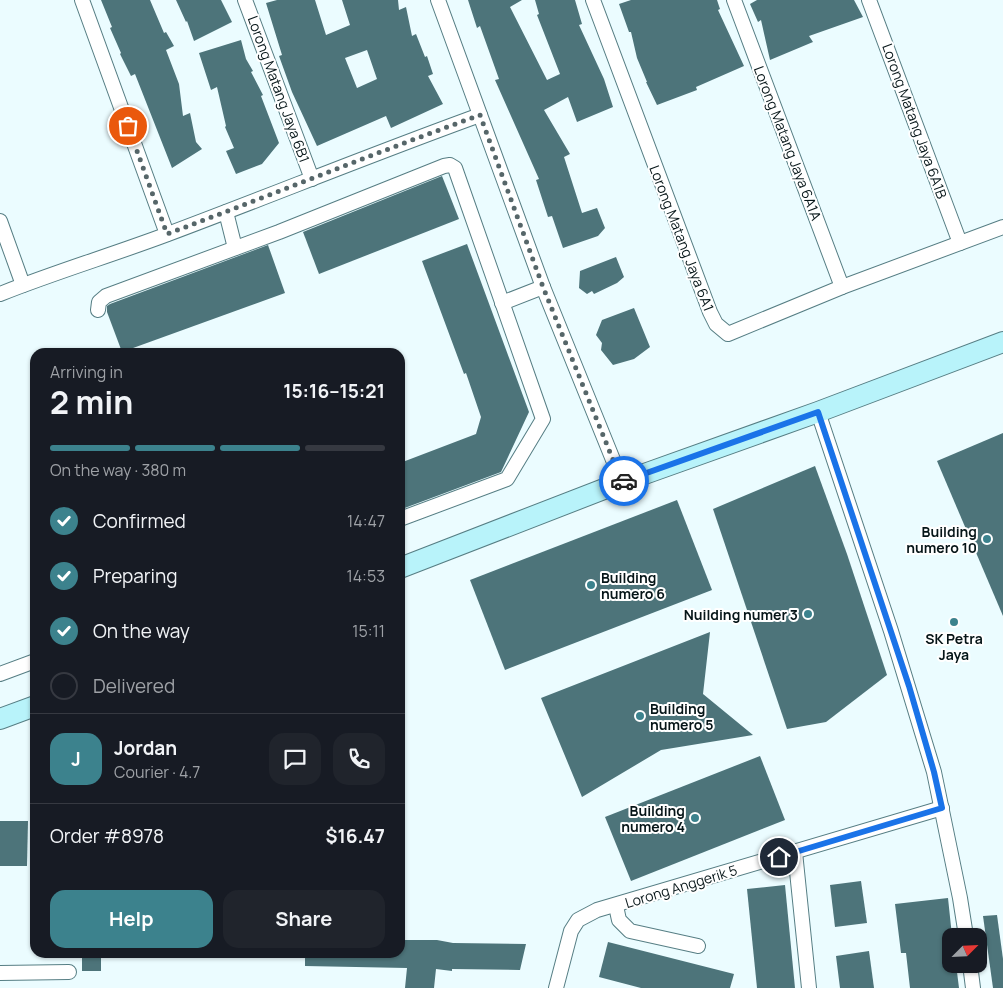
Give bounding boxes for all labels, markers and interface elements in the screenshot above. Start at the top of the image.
street label: Lorong Matang Jaya 6B1 [244,13,314,165]
street label: Lorong Matang Jaya 6A1B [878,41,952,201]
street label: Lorong Matang Jaya 6A1A [750,63,826,223]
pin [107,105,149,147]
icon: bag [114,112,142,140]
street label: Lorong Matang Jaya 6A1 [645,162,719,314]
text: Arriving in [50,361,123,383]
text: 15:16–15:21 [283,378,385,404]
text: 2 min [50,380,133,424]
courier [599,456,649,506]
text: On the way · 380 m [50,459,186,481]
icon: car [610,467,638,495]
icon: check [50,507,78,535]
text: Confirmed [93,508,186,534]
text: 14:47 [347,510,385,532]
place label: Building numero 10 [906,522,977,557]
marker: Building numero 10 [981,533,993,545]
icon: check [50,562,78,590]
text: Preparing [93,563,178,589]
text: 14:53 [346,565,385,587]
place label: Building numero 6 [601,568,665,603]
marker: Building numero 6 [585,579,597,591]
place label: Nuilding numer 3 [684,605,798,624]
marker: Nuilding numer 3 [802,608,814,620]
marker: SK Petra Jaya [948,616,960,628]
icon: check [50,617,78,645]
text: On the way [93,618,190,644]
text: 15:11 [352,620,385,642]
place label: SK Petra Jaya [925,629,983,664]
text: Delivered [93,673,175,699]
place label: Building numero 5 [650,699,714,734]
marker: Building numero 5 [634,710,646,722]
button: chat [269,733,321,785]
button: phone [333,733,385,785]
text: Jordan [114,735,177,761]
text: J [71,746,81,772]
text: Courier · 4.7 [114,761,200,783]
place label: Building numero 4 [621,801,685,836]
marker: Building numero 4 [689,812,701,824]
text: Order #8978 [50,823,164,849]
text: $16.47 [325,823,385,849]
pin [758,836,800,878]
icon: home [765,843,793,871]
street label: Lorong Anggerik 5 [623,860,739,912]
button: Help [50,890,213,948]
button: Share [223,890,385,948]
north arrow [942,928,988,972]
map controls [942,928,987,973]

